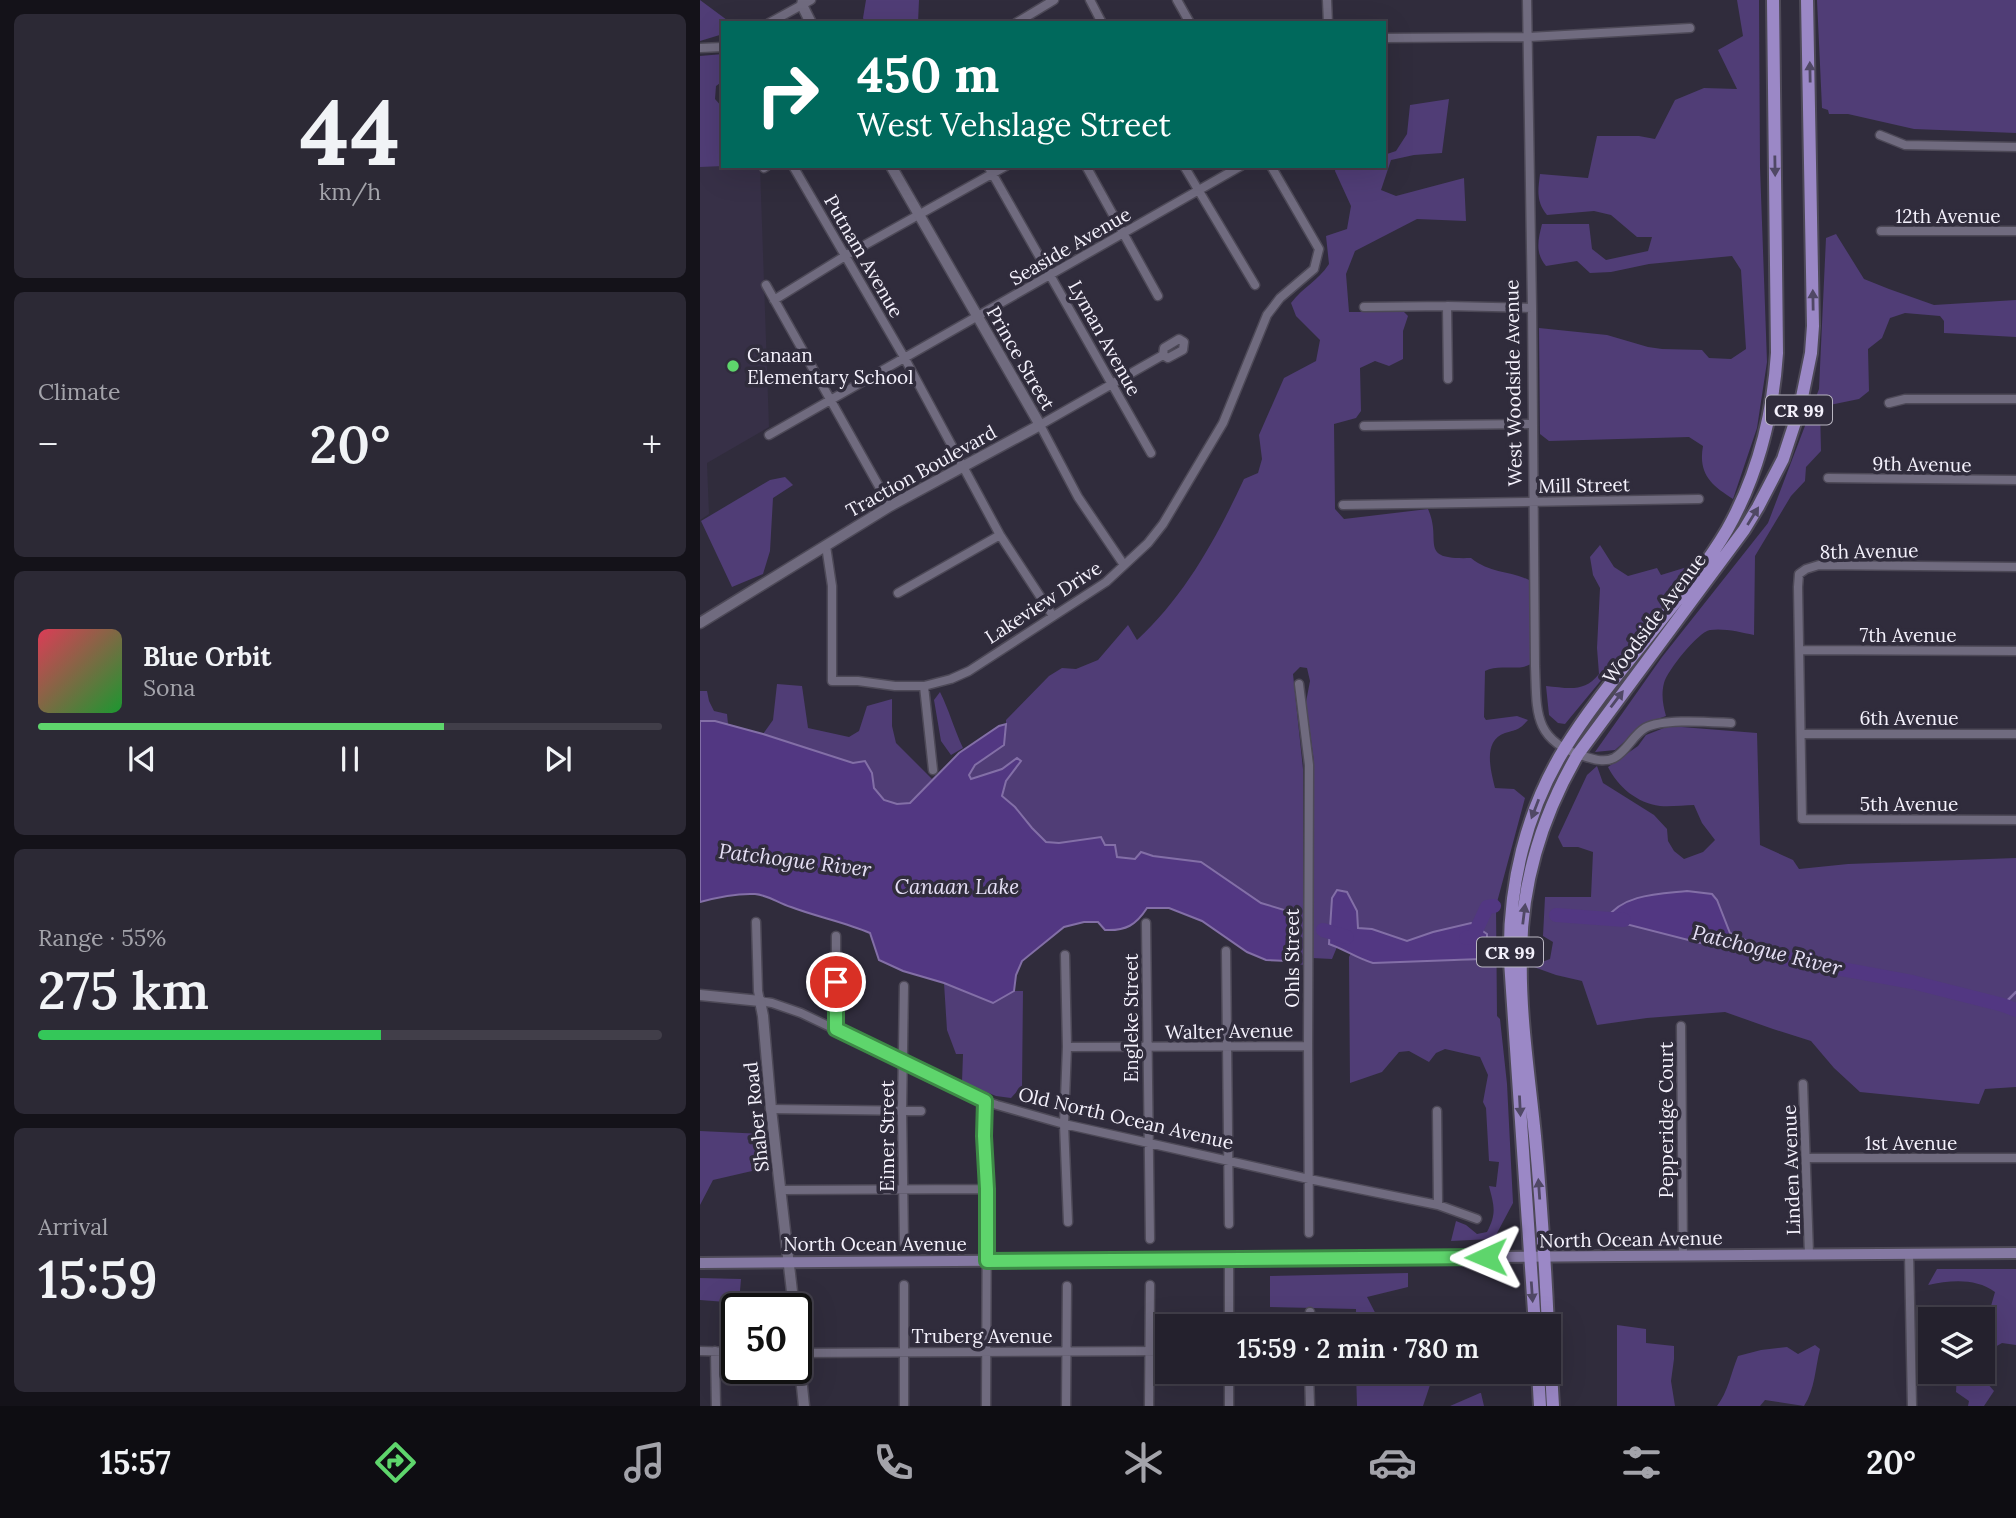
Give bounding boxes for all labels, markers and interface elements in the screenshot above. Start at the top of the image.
text: 450 m [857,43,999,105]
icon: right [742,49,833,140]
one-way arrow [1804,61,1815,83]
text: 44 [300,73,400,190]
text: West Vehslage Street [857,104,1171,145]
one-way arrow [1769,155,1781,177]
text: km/h [319,177,381,206]
street label: Putnam Avenue [819,190,909,322]
street label: Seaside Avenue [1005,202,1135,290]
street label: 12th Avenue [1895,204,2001,228]
street label: Lyman Avenue [1063,276,1147,400]
street label: West Woodside Avenue [1499,279,1527,487]
one-way arrow [1807,288,1819,310]
street label: Prince Street [982,302,1061,415]
place label: Canaan Elementary School [747,343,913,389]
marker: Canaan Elementary School [725,358,741,374]
text: Climate [38,377,120,406]
road number: CR 99 [1766,396,1832,424]
text: 20° [310,411,390,477]
text: − [38,420,58,468]
text: + [642,420,662,468]
street label: Traction Boulevard [842,420,1000,522]
street label: 9th Avenue [1872,451,1972,477]
street label: Mill Street [1538,472,1631,498]
one-way arrow [1746,506,1759,525]
street label: 8th Avenue [1819,538,1919,564]
street label: Woodside Avenue [1597,548,1711,688]
street label: Lakeview Drive [980,555,1106,649]
street label: 7th Avenue [1860,623,1956,647]
text: Blue Orbit [143,640,271,673]
text: Sona [143,673,195,702]
one-way arrow [1610,690,1625,708]
street label: 6th Avenue [1859,706,1959,730]
icon: previous [123,740,161,778]
icon: pause [331,740,369,778]
icon: next [539,740,577,778]
street label: 5th Avenue [1860,792,1958,816]
one-way arrow [1530,798,1541,819]
water label: Patchogue River [717,837,873,883]
water label: Canaan Lake [895,873,1019,900]
one-way arrow [1518,902,1529,924]
street label: Ohls Street [1280,908,1304,1008]
water label: Patchogue River [1689,918,1845,982]
text: Range · 55% [38,923,166,952]
road number: CR 99 [1477,937,1543,967]
pin [806,952,866,1012]
street label: Engleke Street [1119,953,1143,1083]
text: 275 km [38,957,209,1023]
icon: arrive [817,963,855,1001]
street label: Walter Avenue [1165,1018,1293,1044]
street label: Pepperidge Court [1654,1041,1678,1198]
street label: Shaber Road [738,1061,774,1173]
street label: Eimer Street [875,1080,899,1192]
street label: Old North Ocean Avenue [1016,1082,1236,1154]
one-way arrow [1515,1095,1526,1117]
street label: Linden Avenue [1777,1104,1805,1236]
street label: 1st Avenue [1865,1131,1957,1155]
one-way arrow [1533,1178,1544,1200]
text: Arrival [38,1212,108,1241]
position arrow [1449,1220,1523,1294]
street label: North Ocean Avenue [1539,1225,1723,1253]
street label: North Ocean Avenue [783,1232,967,1256]
text: 15:59 [38,1246,158,1312]
one-way arrow [1527,1281,1538,1303]
speed limit sign: 50 [721,1293,812,1384]
map controls [1918,1307,1995,1384]
button: layers [1918,1307,1995,1384]
street label: Truberg Avenue [912,1324,1052,1348]
text: 15:59 · 2 min · 780 m [1237,1332,1479,1365]
icon: directions [371,1438,420,1487]
icon: music [620,1438,669,1487]
icon: phone [869,1438,918,1487]
icon: climate [1119,1438,1168,1487]
icon: car [1368,1438,1417,1487]
icon: filters [1617,1438,1666,1487]
text: 15:57 [100,1442,171,1483]
text: 20° [1866,1442,1916,1483]

